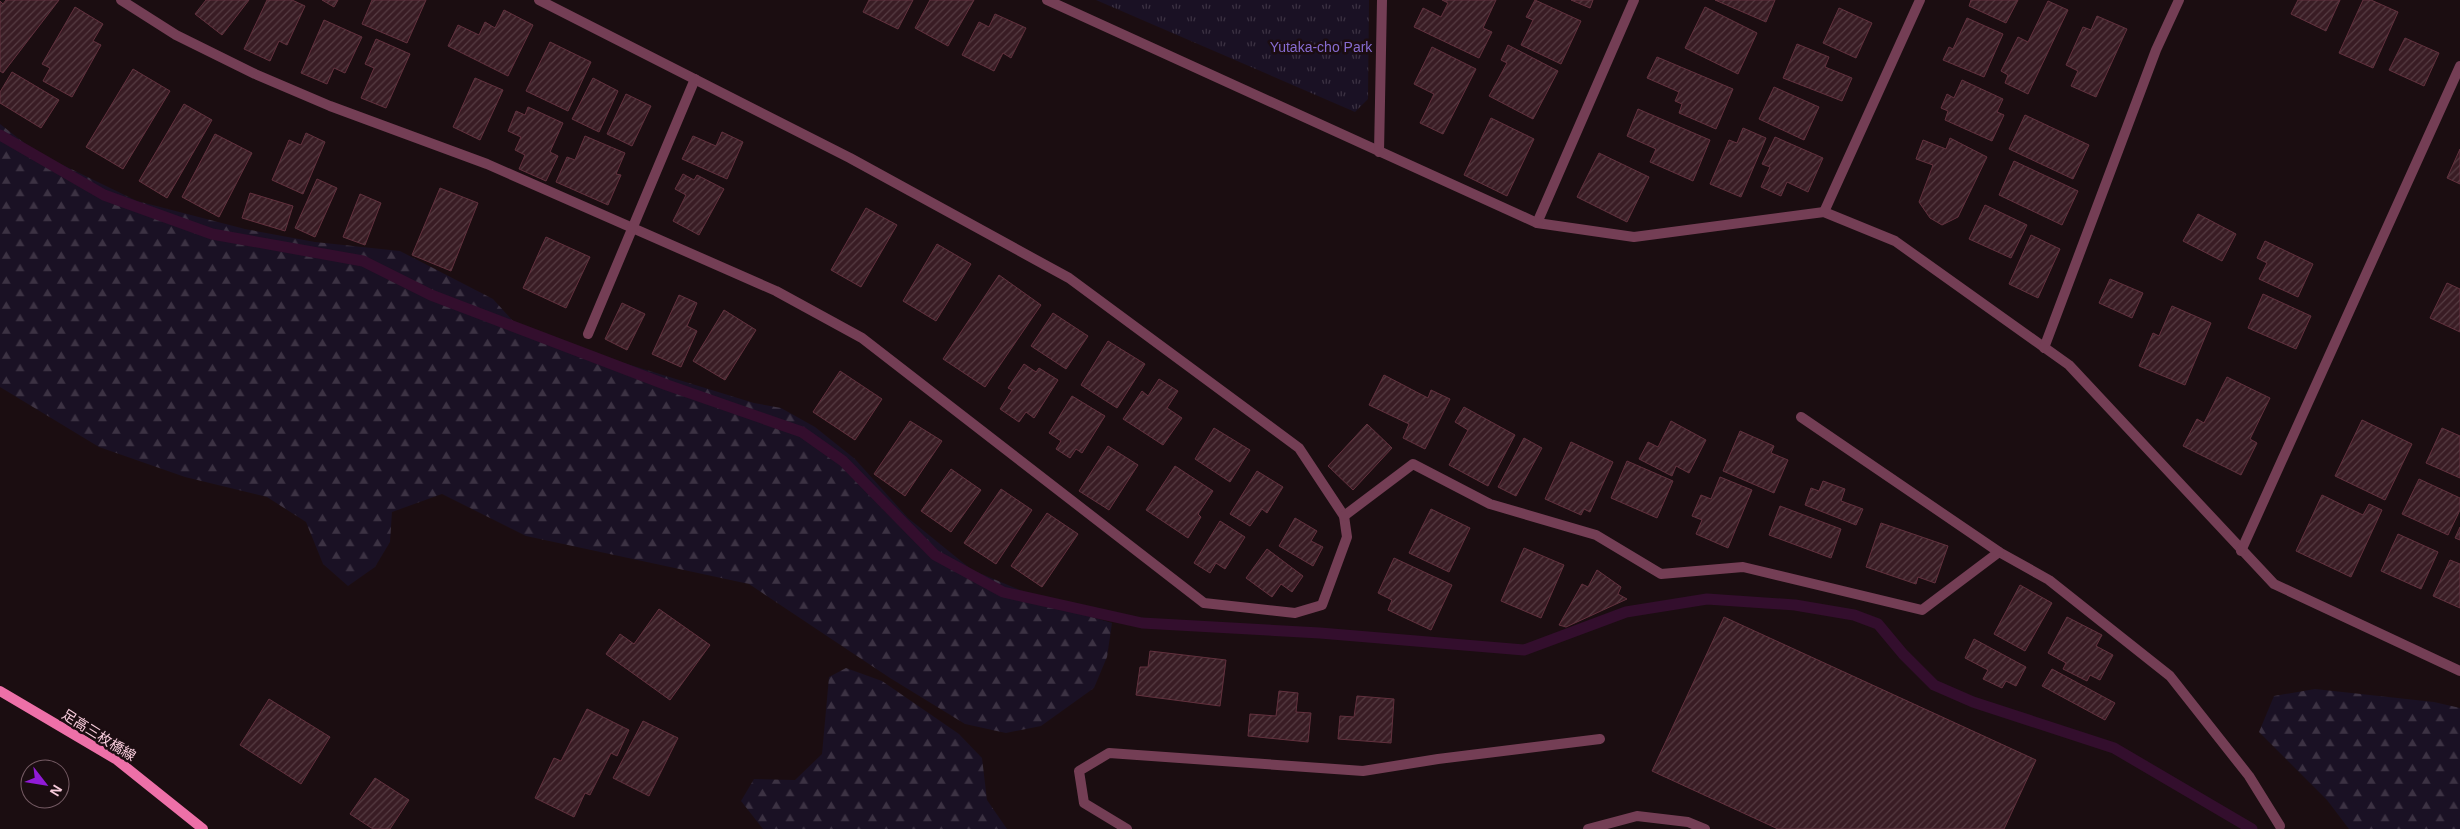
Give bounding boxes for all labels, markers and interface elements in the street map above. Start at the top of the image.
park label: Yutaka-cho Park [1270,39,1373,55]
street label: 足高三枚橋線 [59,706,139,764]
north arrow [20,759,70,809]
text: N [47,782,66,799]

